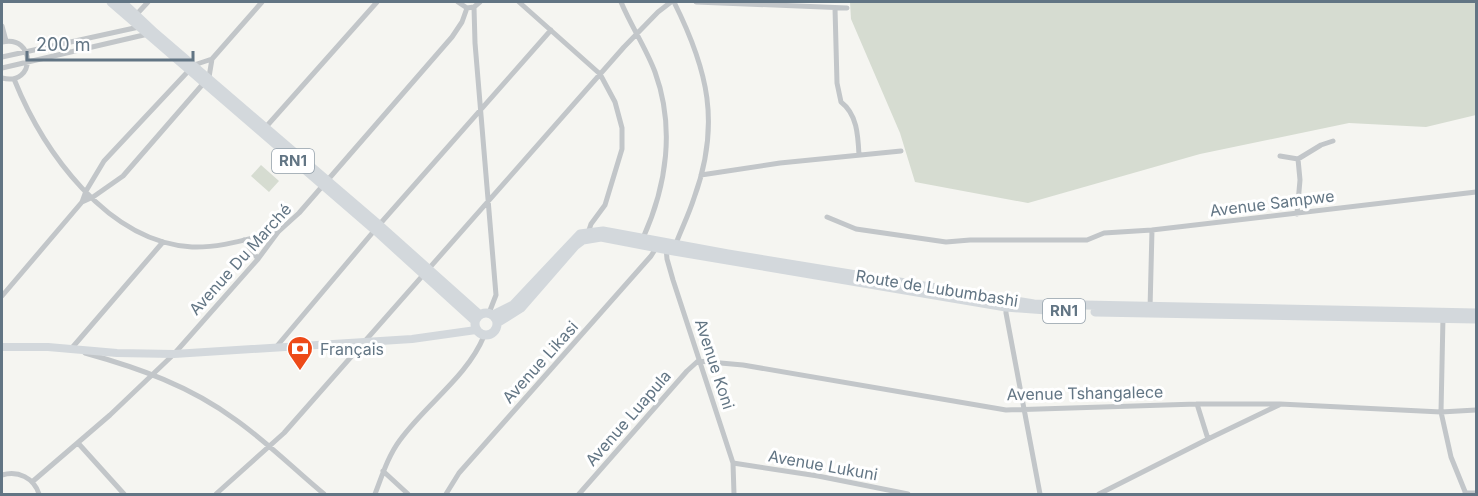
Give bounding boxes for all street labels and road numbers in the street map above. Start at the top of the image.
road number: RN1 [272,149,314,173]
street label: Avenue Sampwe [1208,185,1336,221]
street label: Avenue Du Marché [185,199,295,319]
street label: Route de Lubumbashi [854,265,1020,311]
road number: RN1 [1043,299,1085,323]
street label: Avenue Koni [691,316,739,412]
street label: Avenue Likasi [498,317,582,407]
street label: Avenue Luapula [581,366,675,470]
street label: Avenue Tshangalece [1007,382,1163,404]
street label: Avenue Lukuni [767,446,879,484]

